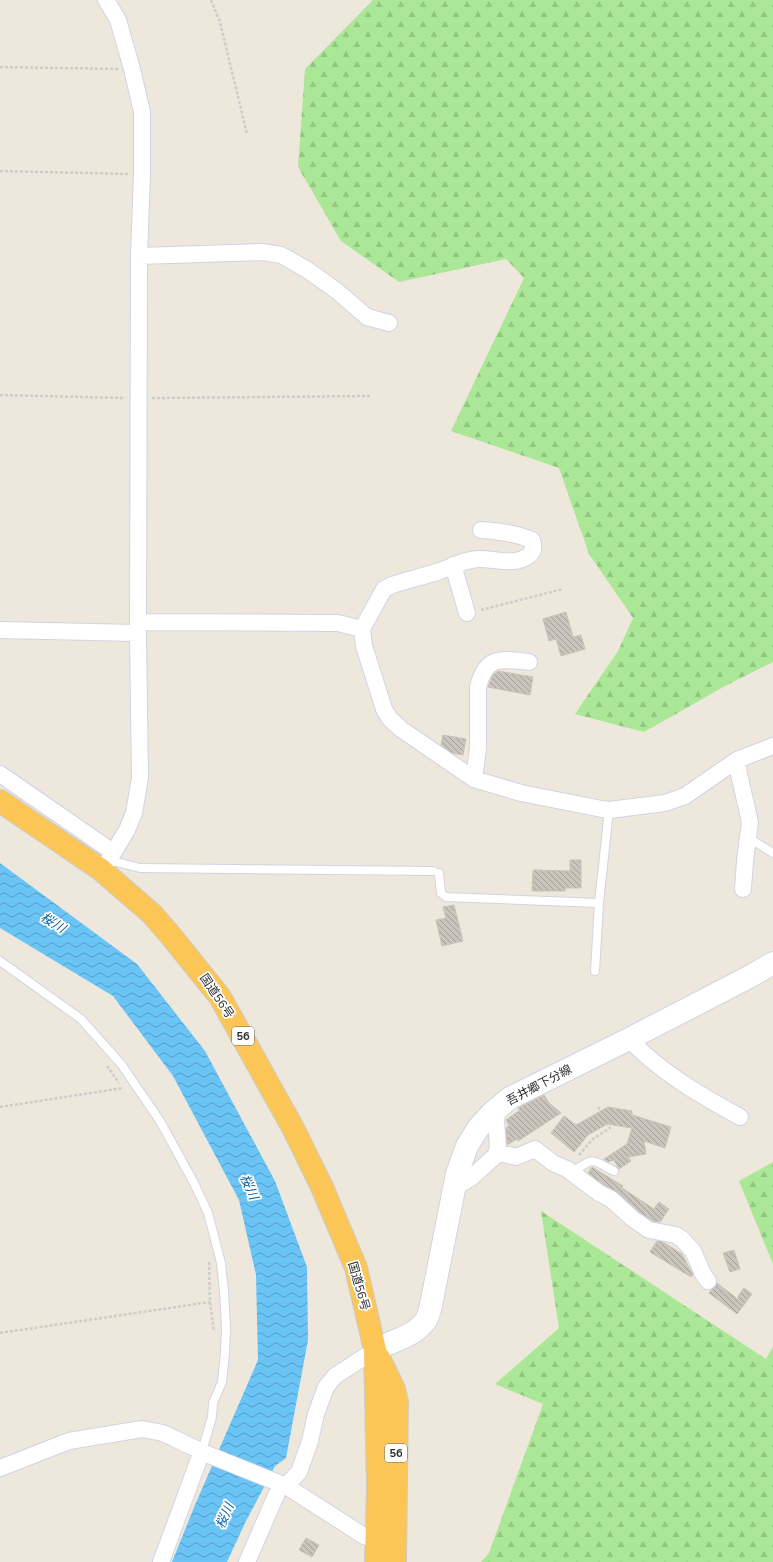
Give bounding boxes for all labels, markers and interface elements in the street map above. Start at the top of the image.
water label: 桜川 [37,908,70,939]
street label: 国道56号 [196,971,238,1021]
road number: 56 [232,1027,254,1045]
street label: 吾井郷下分線 [503,1061,575,1109]
water label: 桜川 [235,1171,263,1204]
street label: 国道56号 [344,1260,374,1312]
road number: 56 [385,1444,407,1462]
water label: 桜川 [212,1499,239,1531]

